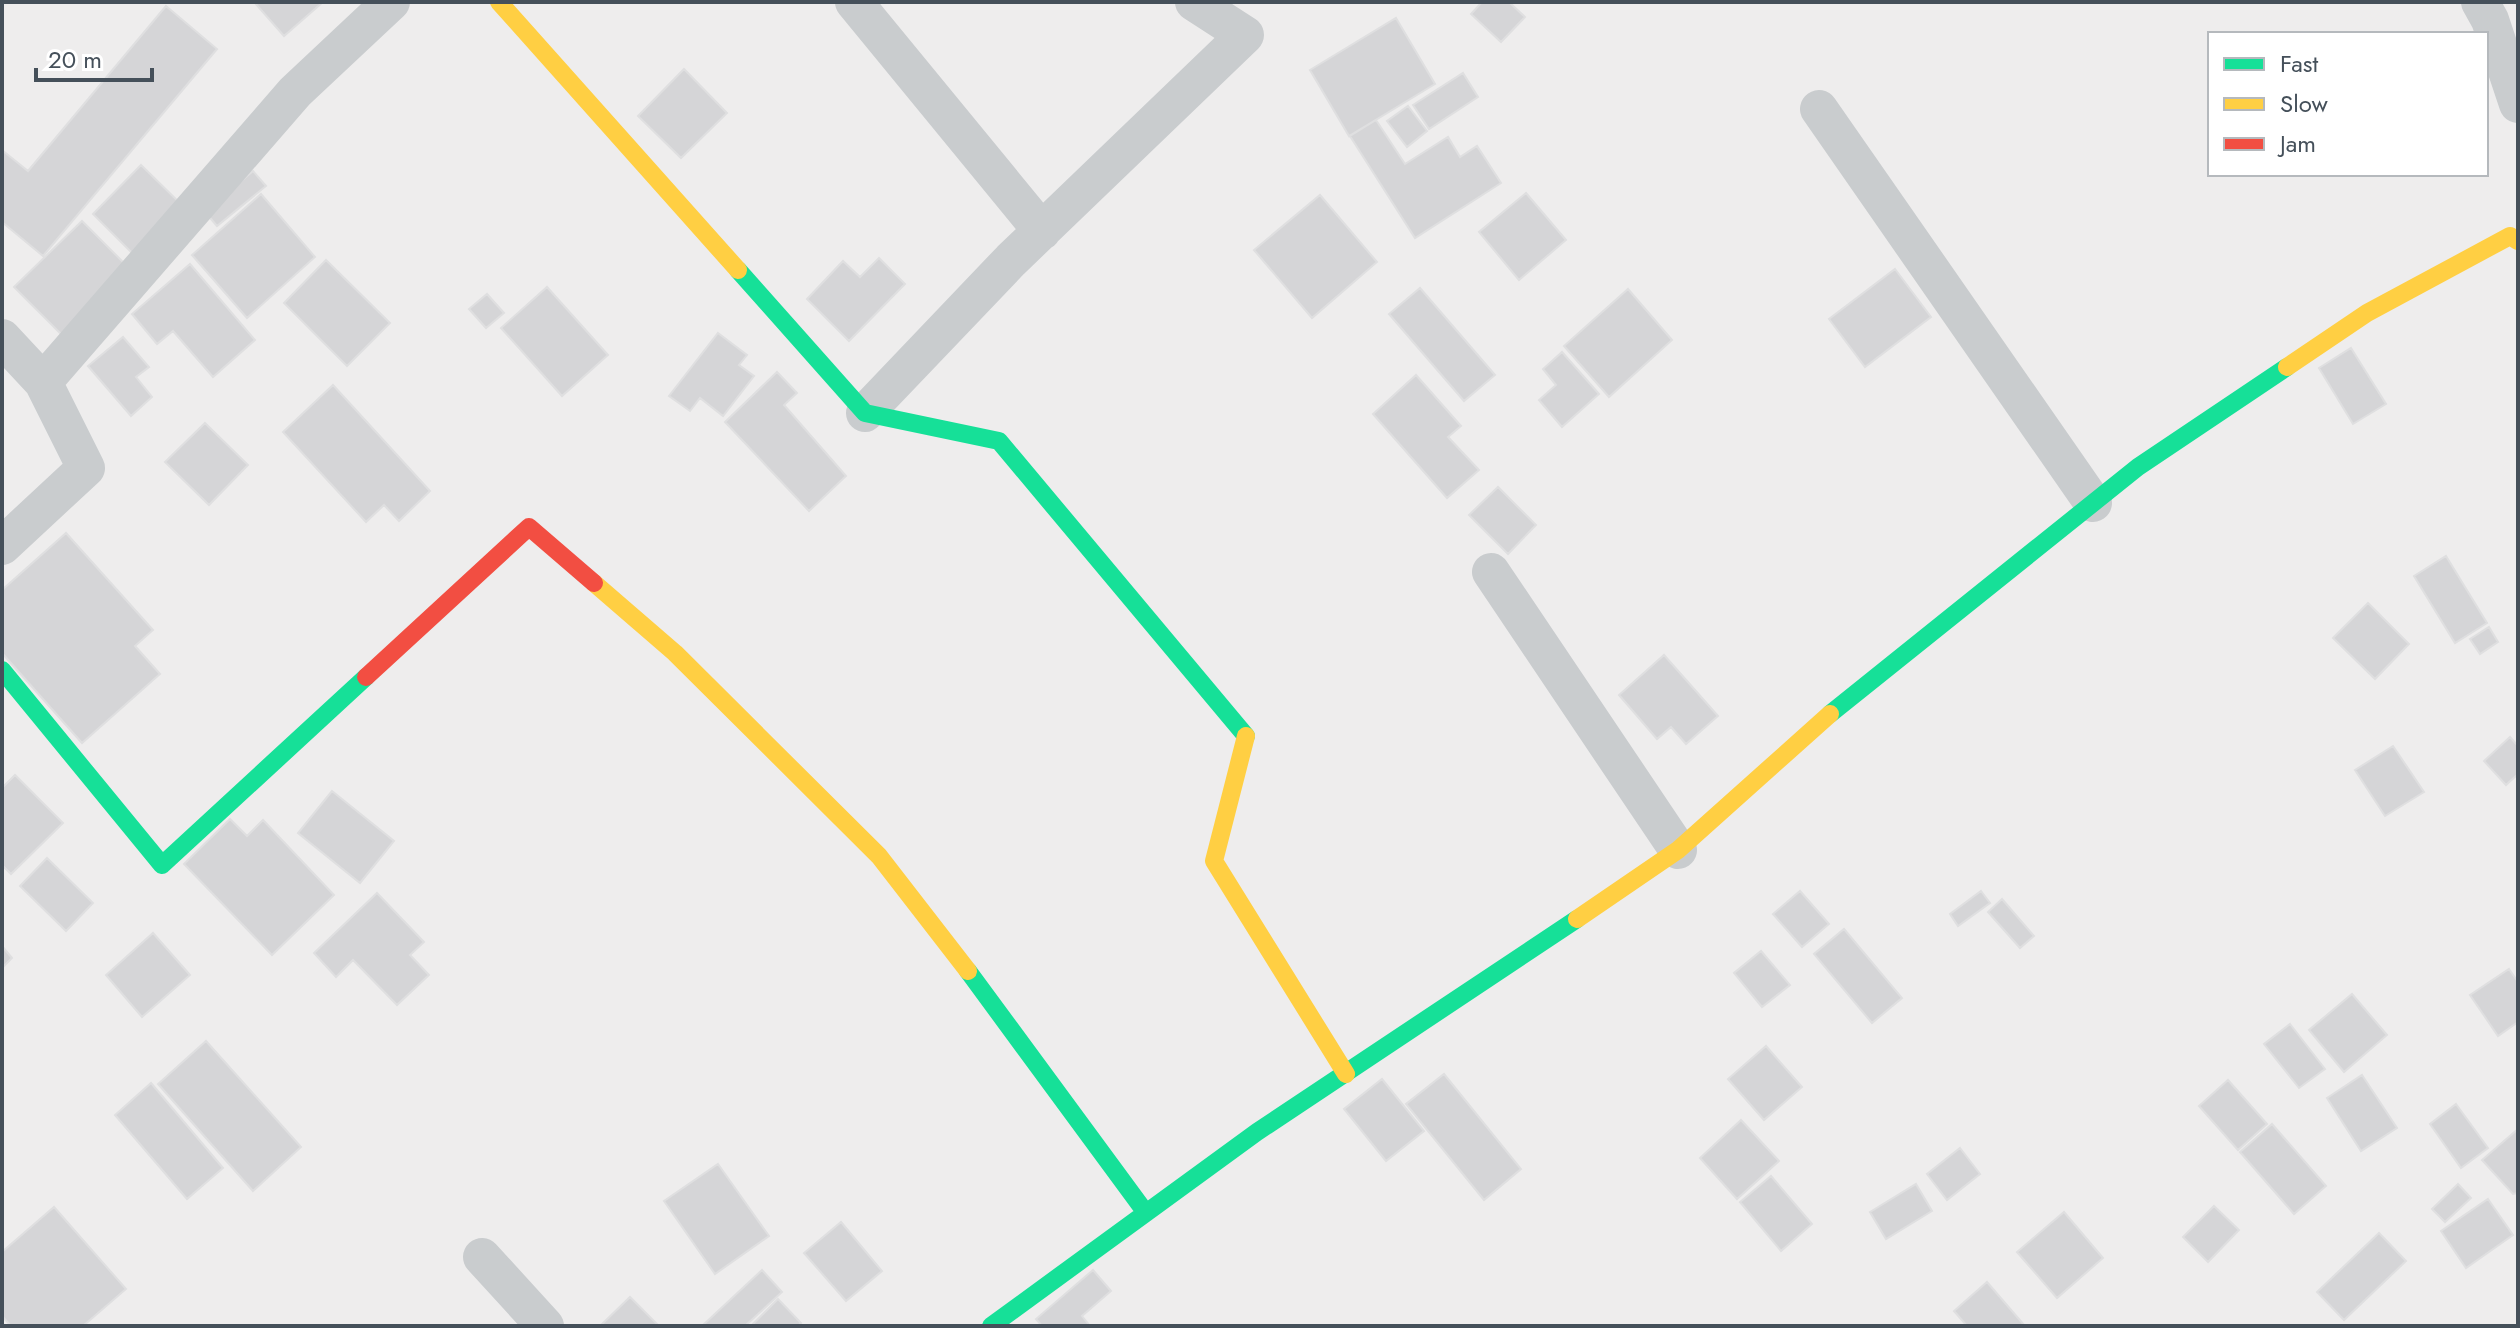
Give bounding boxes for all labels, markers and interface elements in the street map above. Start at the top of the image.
scale bar [36,32,152,82]
legend [2208,32,2488,176]
text: 20 m [48,42,102,77]
text: Fast [2280,46,2318,81]
text: Slow [2280,86,2328,121]
text: Jam [2277,126,2316,161]

